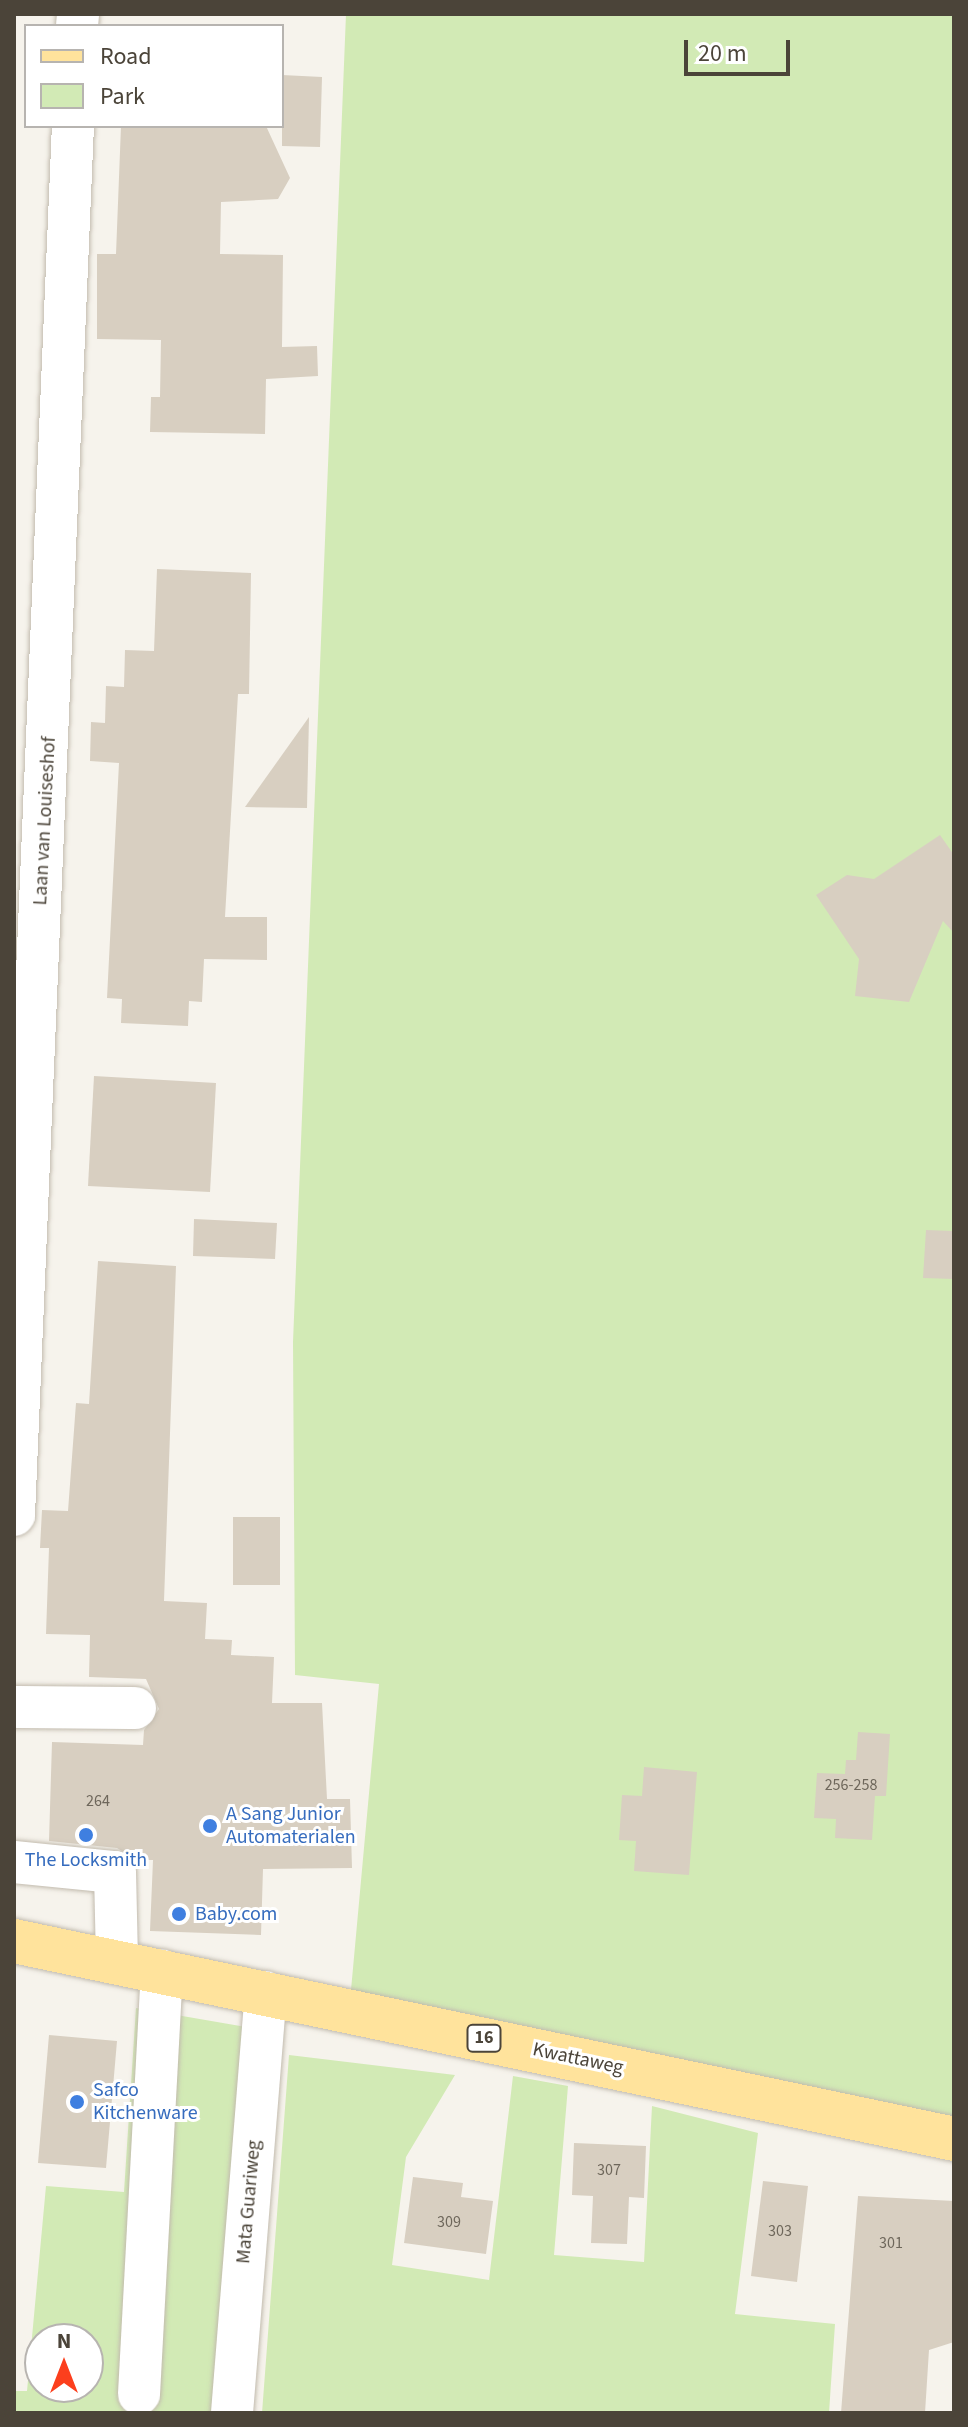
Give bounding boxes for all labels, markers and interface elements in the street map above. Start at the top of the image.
legend [24,24,284,128]
scale bar [688,24,794,74]
text: 20 m [698,36,747,71]
text: Road [100,39,152,74]
text: Park [100,79,145,114]
street label: Laan van Louiseshof [29,736,61,906]
house number: 256-258 [825,1775,877,1795]
house number: 264 [86,1791,110,1811]
place label: A Sang Junior Automaterialen [226,1802,356,1849]
marker: A Sang Junior Automaterialen [201,1817,219,1835]
marker: The Locksmith [77,1826,95,1844]
place label: The Locksmith [25,1848,147,1872]
place label: Baby.com [195,1902,277,1926]
marker: Baby.com [170,1905,188,1923]
road number: 16 [466,2024,502,2052]
street label: Kwattaweg [530,2038,626,2080]
place label: Safco Kitchenware [93,2078,198,2125]
marker: Safco Kitchenware [68,2093,86,2111]
street label: Mata Guariweg [232,2139,266,2265]
house number: 307 [597,2160,621,2180]
house number: 309 [437,2212,461,2232]
house number: 303 [768,2221,792,2241]
house number: 301 [879,2233,903,2253]
north arrow [24,2323,104,2403]
text: N [57,2325,71,2357]

